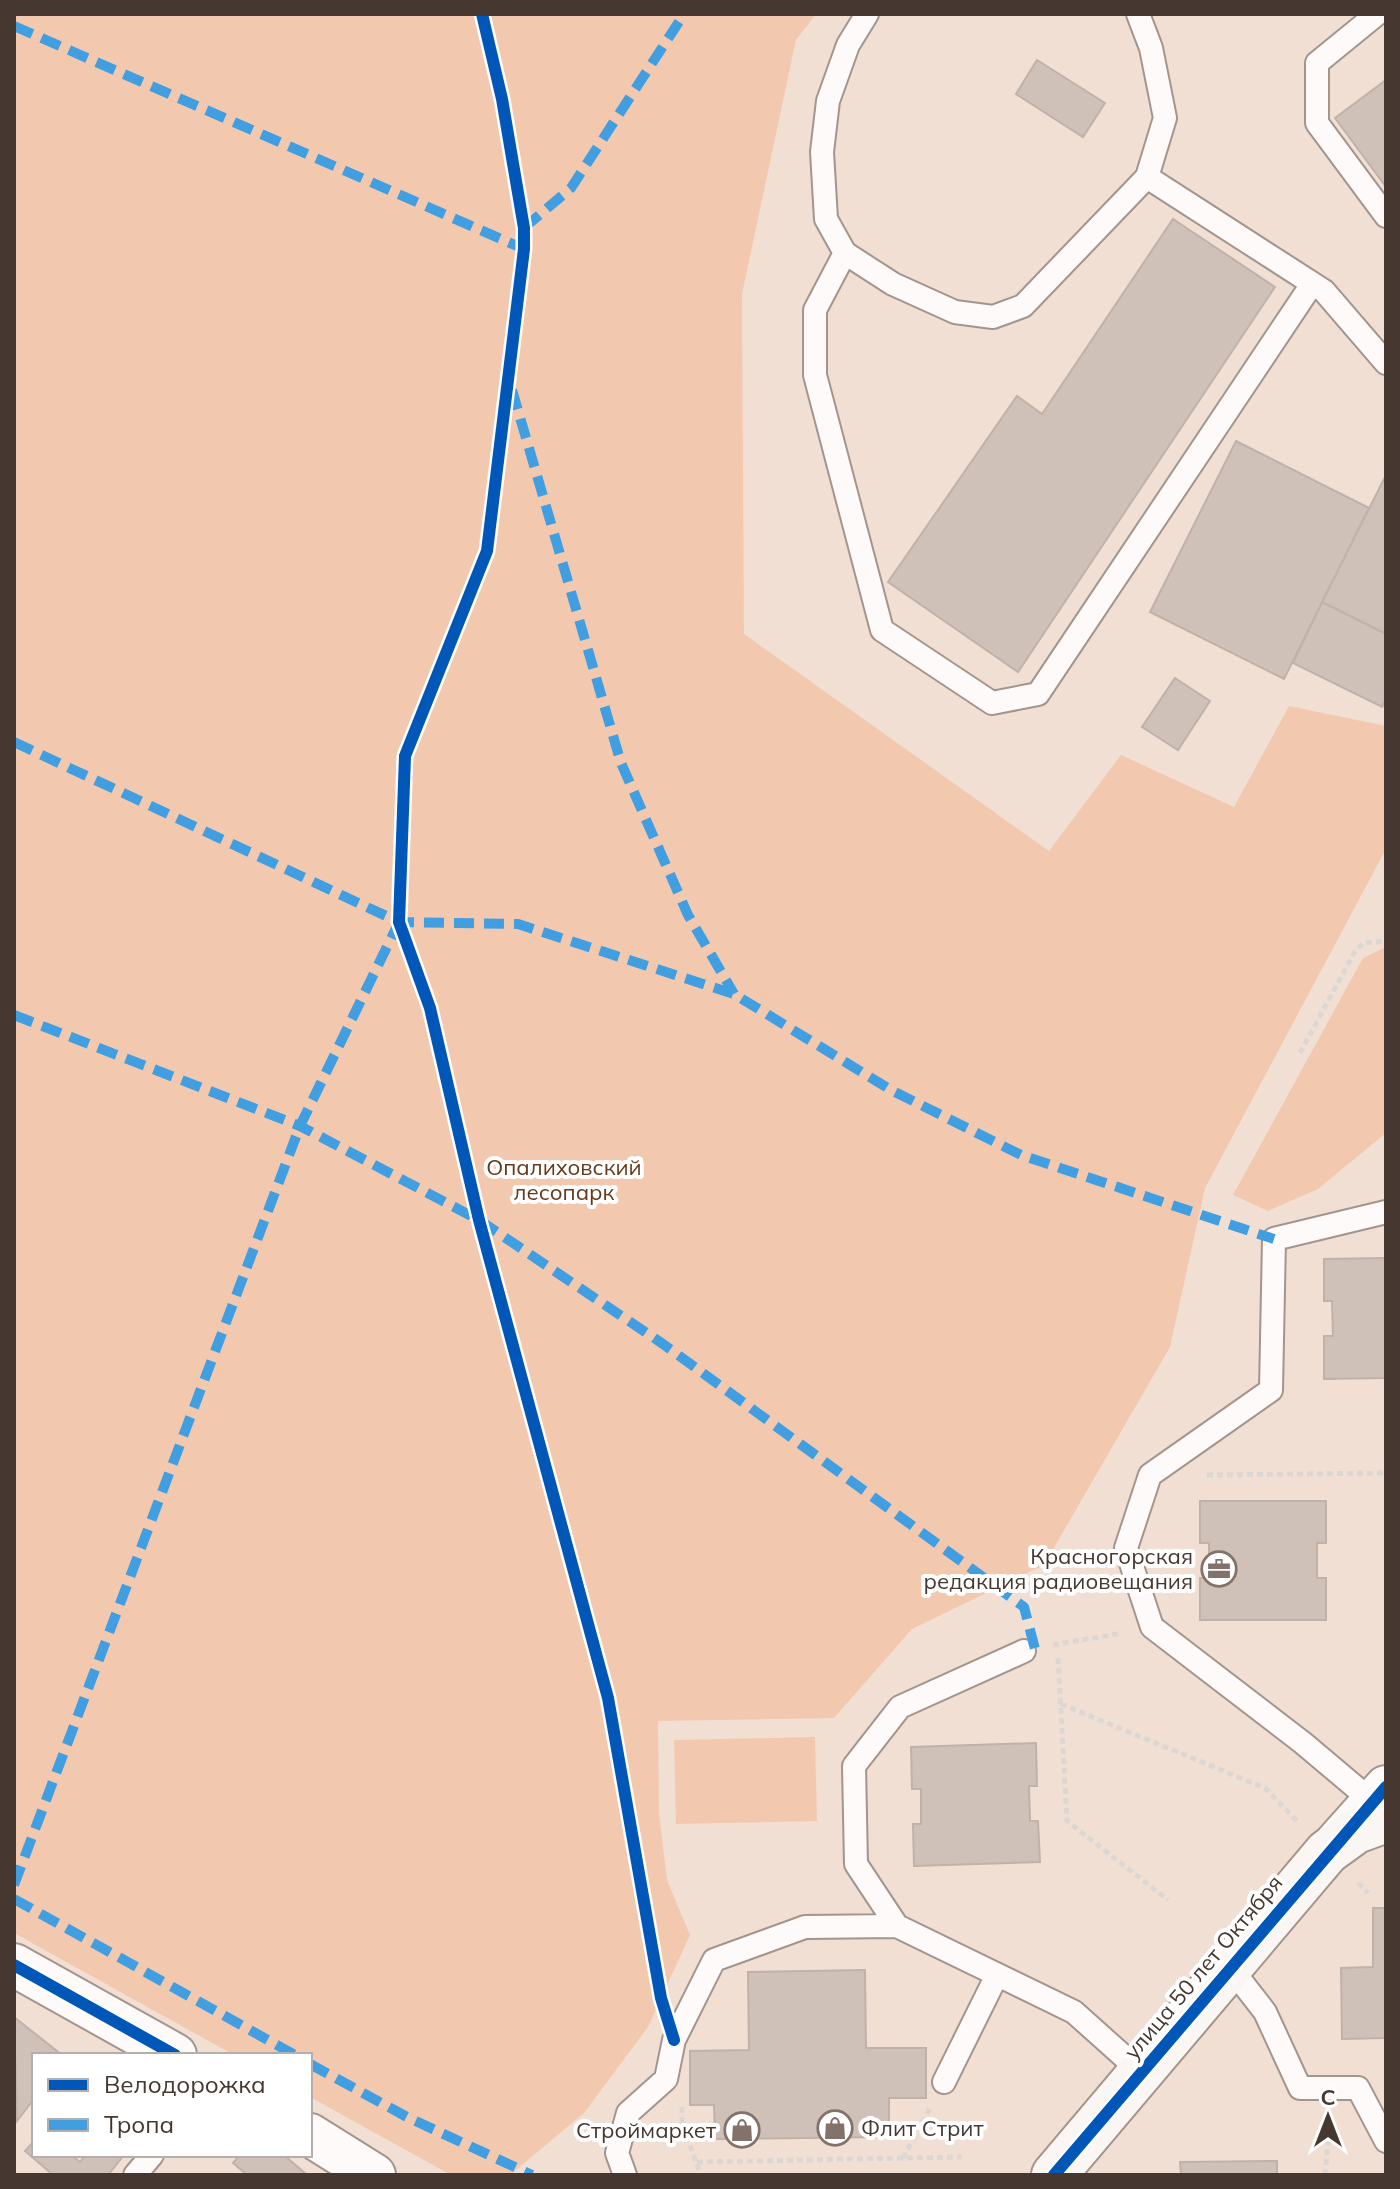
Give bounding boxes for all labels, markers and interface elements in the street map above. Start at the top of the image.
park label: Опалиховский лесопарк [486,1153,642,1206]
place label: Красногорская редакция радиовещания [924,1542,1193,1595]
office icon: Красногорская редакция радиовещания [1200,1550,1238,1588]
street label: улица 50 лет Октября [1118,1869,1288,2065]
legend [32,2053,312,2157]
text: Велодорожка [104,2069,266,2099]
north arrow [1288,2077,1368,2157]
text: С [1320,2083,1336,2111]
text: Тропа [104,2109,174,2139]
shop icon: Флит Стрит [816,2109,854,2147]
shop icon: Строймаркет [723,2111,761,2149]
place label: Флит Стрит [861,2114,983,2142]
place label: Строймаркет [576,2116,716,2144]

